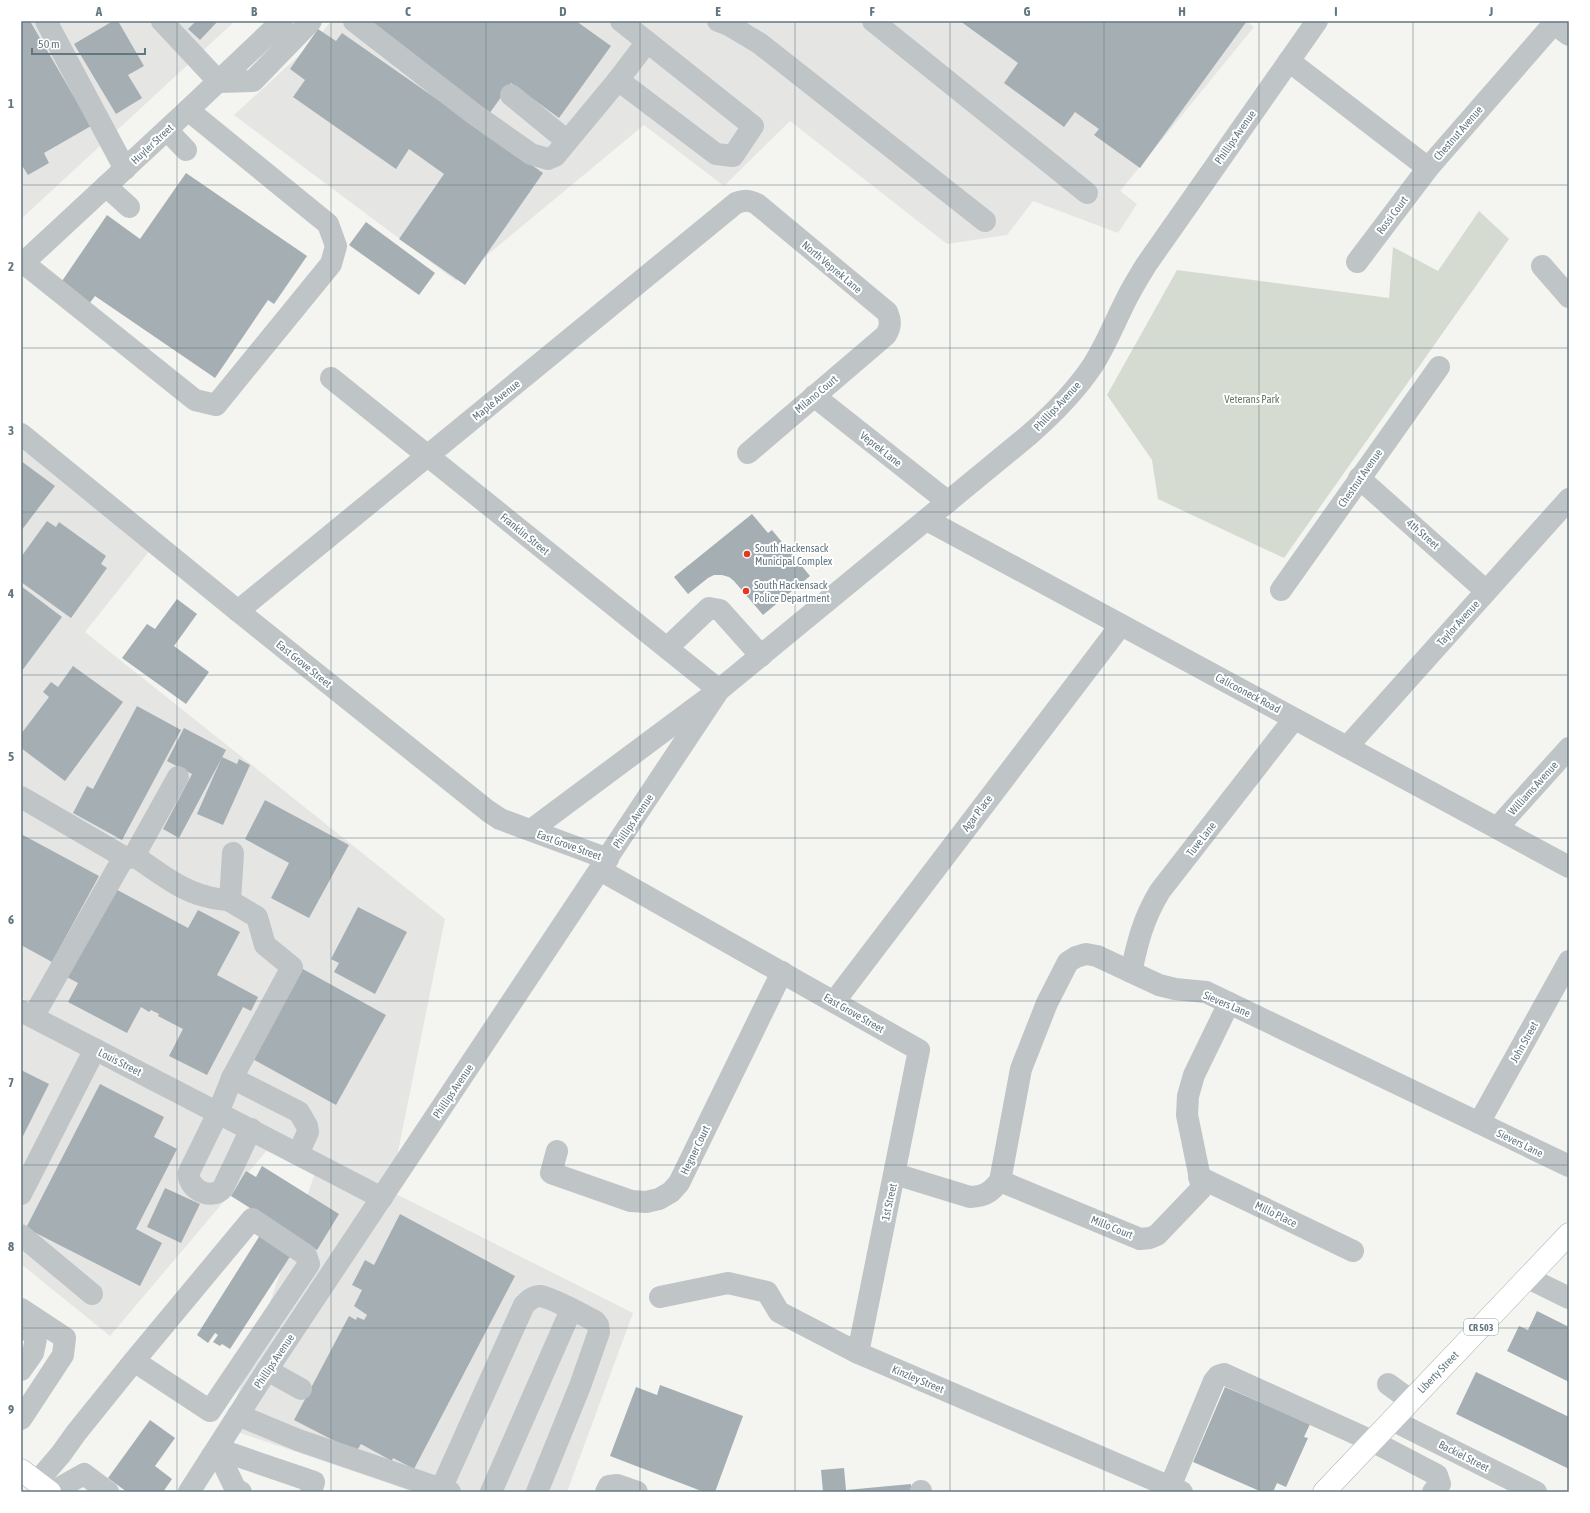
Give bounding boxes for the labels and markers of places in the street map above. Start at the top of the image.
place label: South Hackensack Municipal Complex [755,542,833,567]
marker: South Hackensack Municipal Complex [742,549,752,559]
place label: South Hackensack Police Department [754,579,830,604]
marker: South Hackensack Police Department [741,586,751,596]

